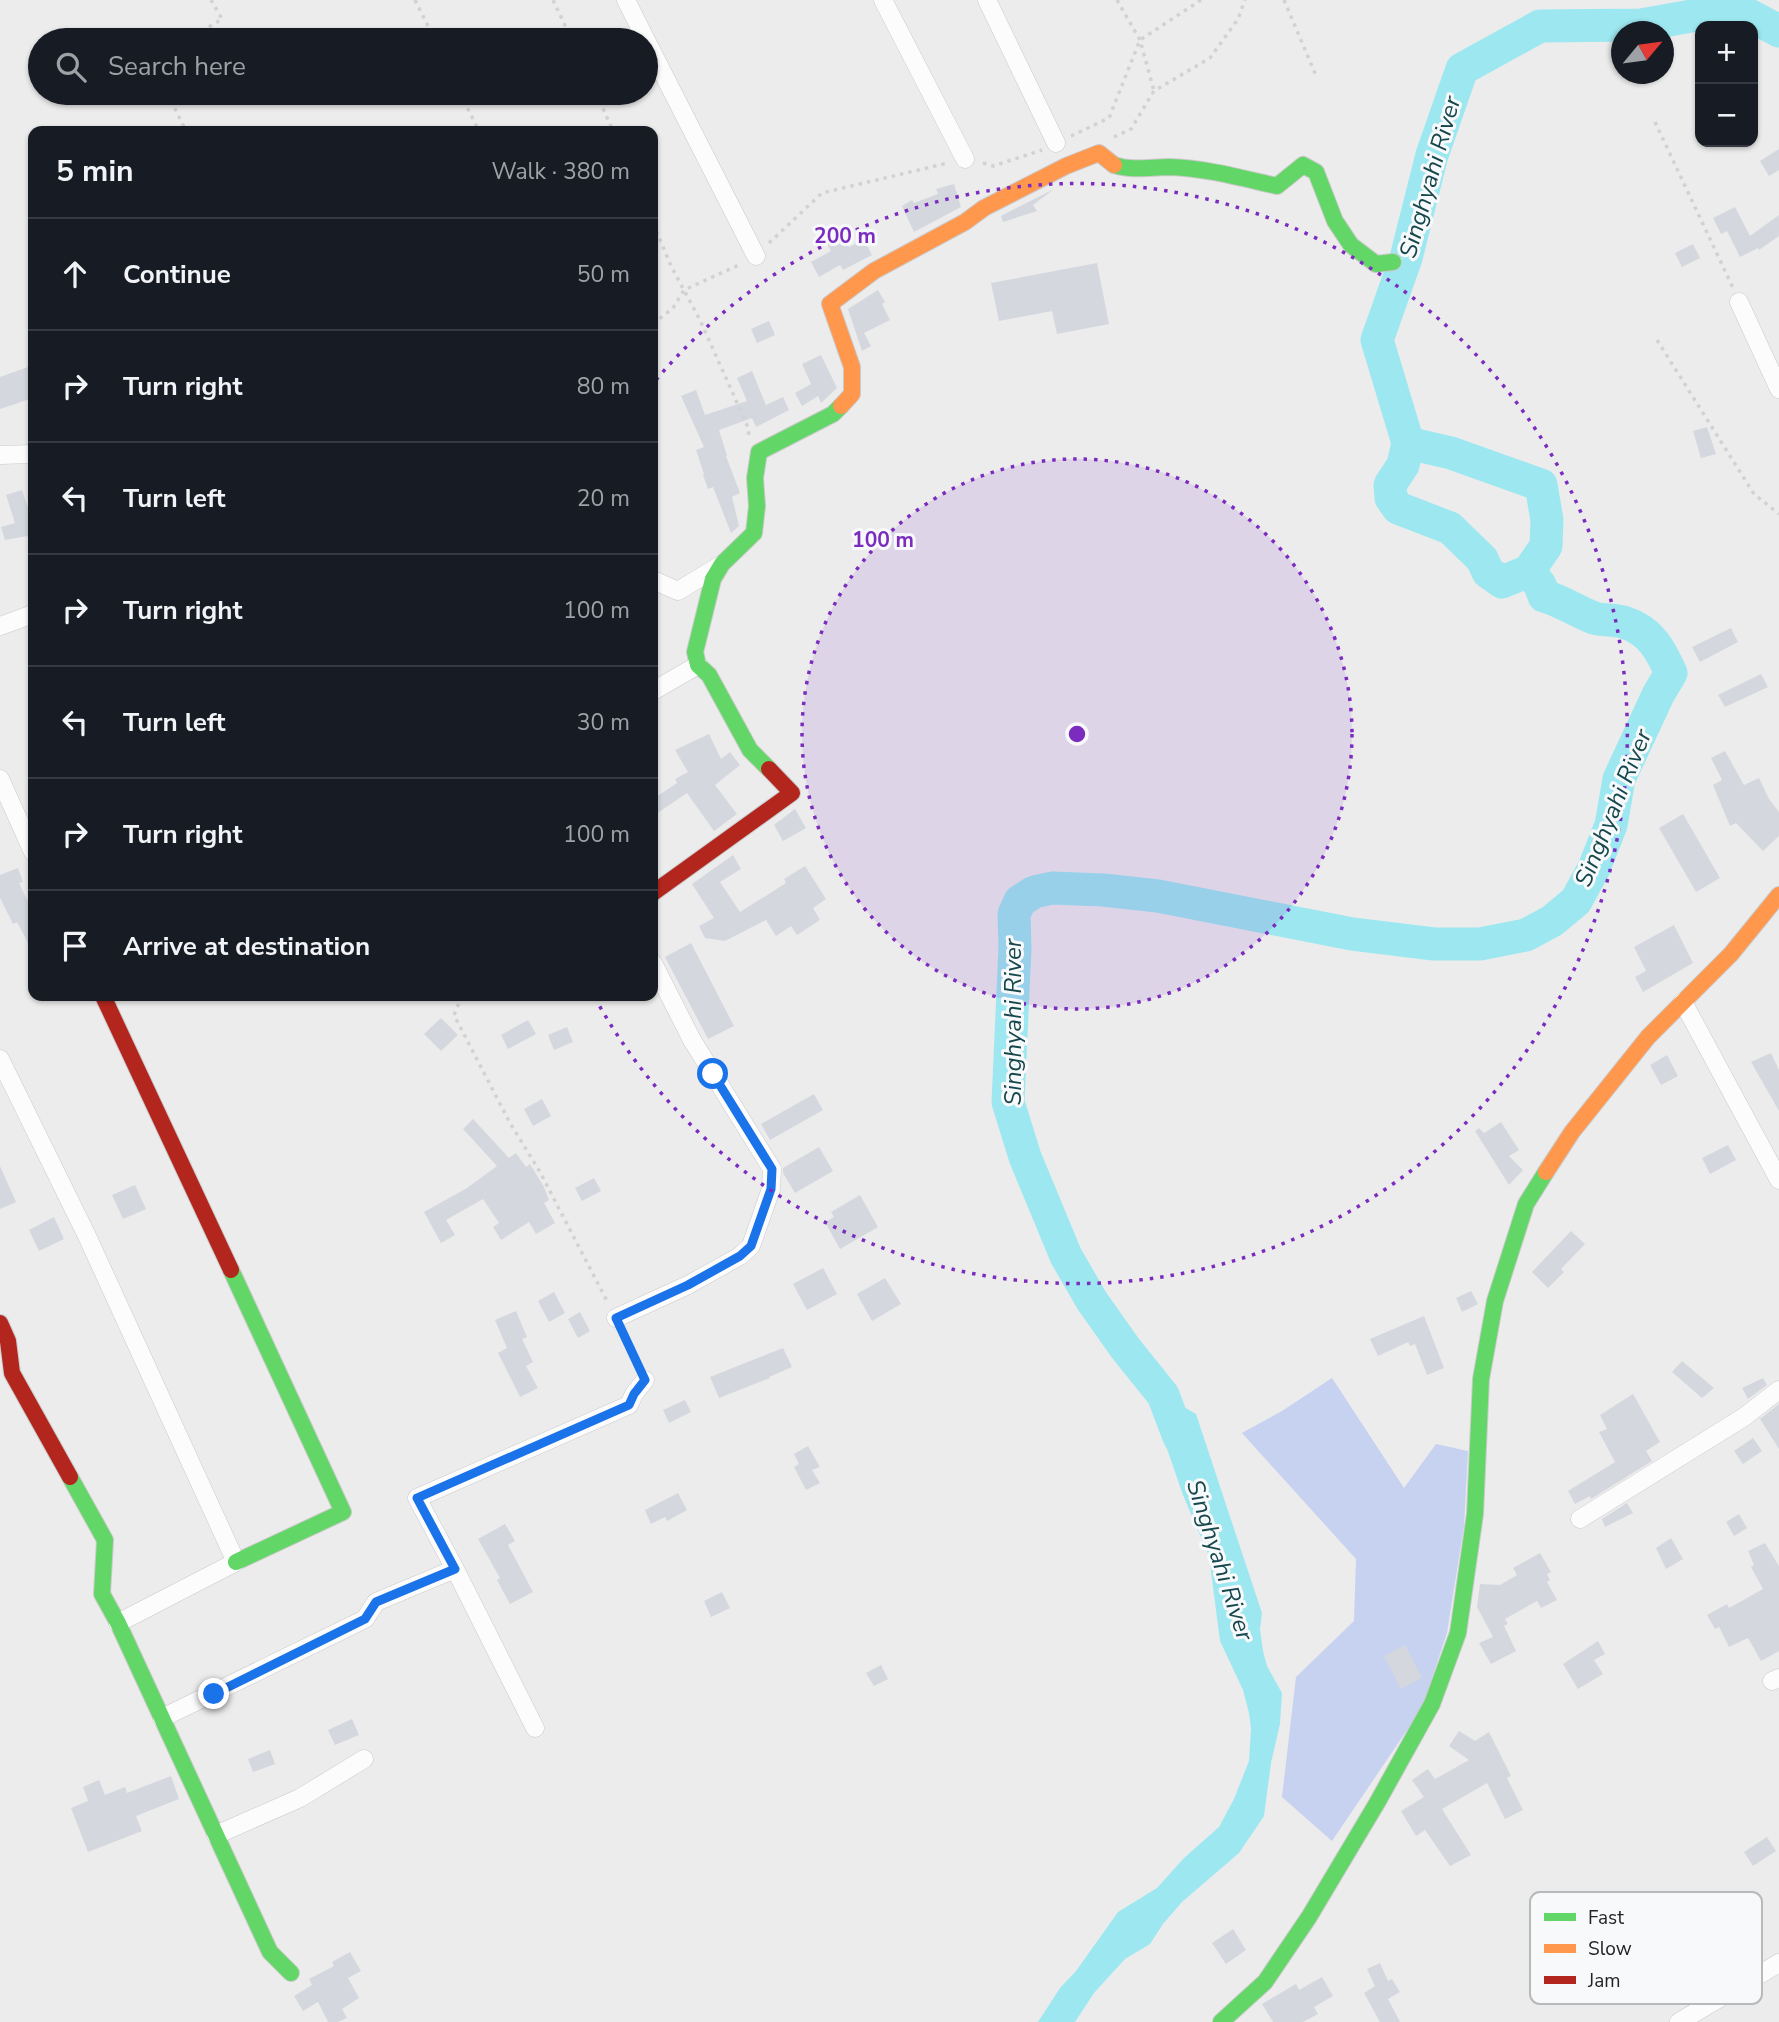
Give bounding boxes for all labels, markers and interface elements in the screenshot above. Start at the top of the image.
north arrow [1611,21,1674,84]
map controls [1695,21,1758,147]
button: + [1695,21,1758,84]
search box [28,28,658,105]
icon: search [52,48,90,86]
text: Search here [108,49,246,84]
button: − [1695,84,1758,147]
water label: Singhyahi River [1392,91,1469,262]
text: 5 min [56,151,134,192]
text: Walk · 380 m [491,156,630,187]
text: 200 m [814,222,876,250]
icon: ahead [56,255,94,293]
text: Continue [123,257,231,292]
text: 50 m [577,259,630,290]
icon: right [56,367,94,405]
text: Turn right [123,369,242,404]
text: 80 m [577,371,630,402]
icon: left [56,479,94,517]
text: Turn left [123,481,226,516]
text: 20 m [577,483,630,514]
text: 100 m [852,526,914,554]
icon: right [56,591,94,629]
text: Turn right [123,593,242,628]
text: 100 m [563,595,630,626]
icon: left [56,703,94,741]
text: Turn left [123,705,226,740]
text: 30 m [577,707,630,738]
centre of rings [1065,722,1089,746]
water label: Singhyahi River [1567,723,1660,891]
icon: right [56,815,94,853]
text: Turn right [123,817,242,852]
text: 100 m [563,819,630,850]
icon: arrive [56,927,94,965]
text: Arrive at destination [123,929,370,964]
water label: Singhyahi River [997,937,1029,1105]
route start [697,1058,728,1089]
water label: Singhyahi River [1179,1476,1261,1646]
route end [198,1678,229,1709]
legend [1530,1892,1762,2004]
text: Fast [1588,1905,1624,1931]
text: Slow [1588,1936,1632,1962]
text: Jam [1587,1968,1621,1994]

